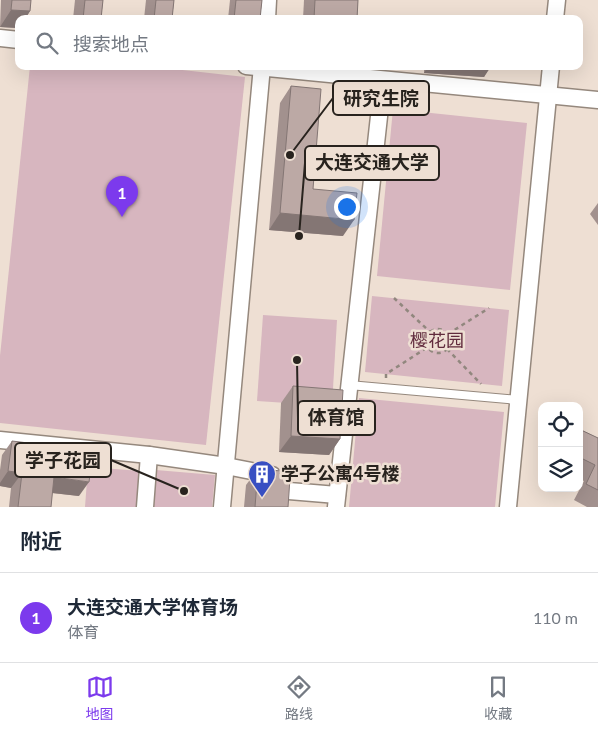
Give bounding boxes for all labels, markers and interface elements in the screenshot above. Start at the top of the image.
search box [15,15,583,70]
icon: search [33,29,61,57]
text: 搜索地点 [73,32,149,55]
callout: 研究生院 [333,81,429,115]
text: 研究生院 [343,86,419,109]
callout: 大连交通大学 [305,146,439,180]
text: 大连交通大学 [315,150,429,173]
pin: 1 [106,176,138,217]
your location [334,194,360,220]
park label: 樱花园 [410,329,464,351]
callout: 体育馆 [298,401,375,435]
map controls [538,402,583,492]
button: locate [538,402,583,447]
text: 体育馆 [307,405,365,428]
callout: 学子花园 [15,443,111,477]
button: layers [538,447,583,492]
text: 学子花园 [25,448,101,471]
building icon: 学子公寓4号楼 [247,459,277,498]
place label: 学子公寓4号楼 [281,462,399,484]
text: 附近 [20,528,62,553]
text: 大连交通大学体育场 [67,595,238,618]
text: 1 [31,608,41,627]
text: 110 m [533,608,578,627]
text: 体育 [67,622,99,641]
tab: 地图 [86,673,114,723]
tab: 路线 [285,673,313,723]
tab: 收藏 [484,673,512,723]

